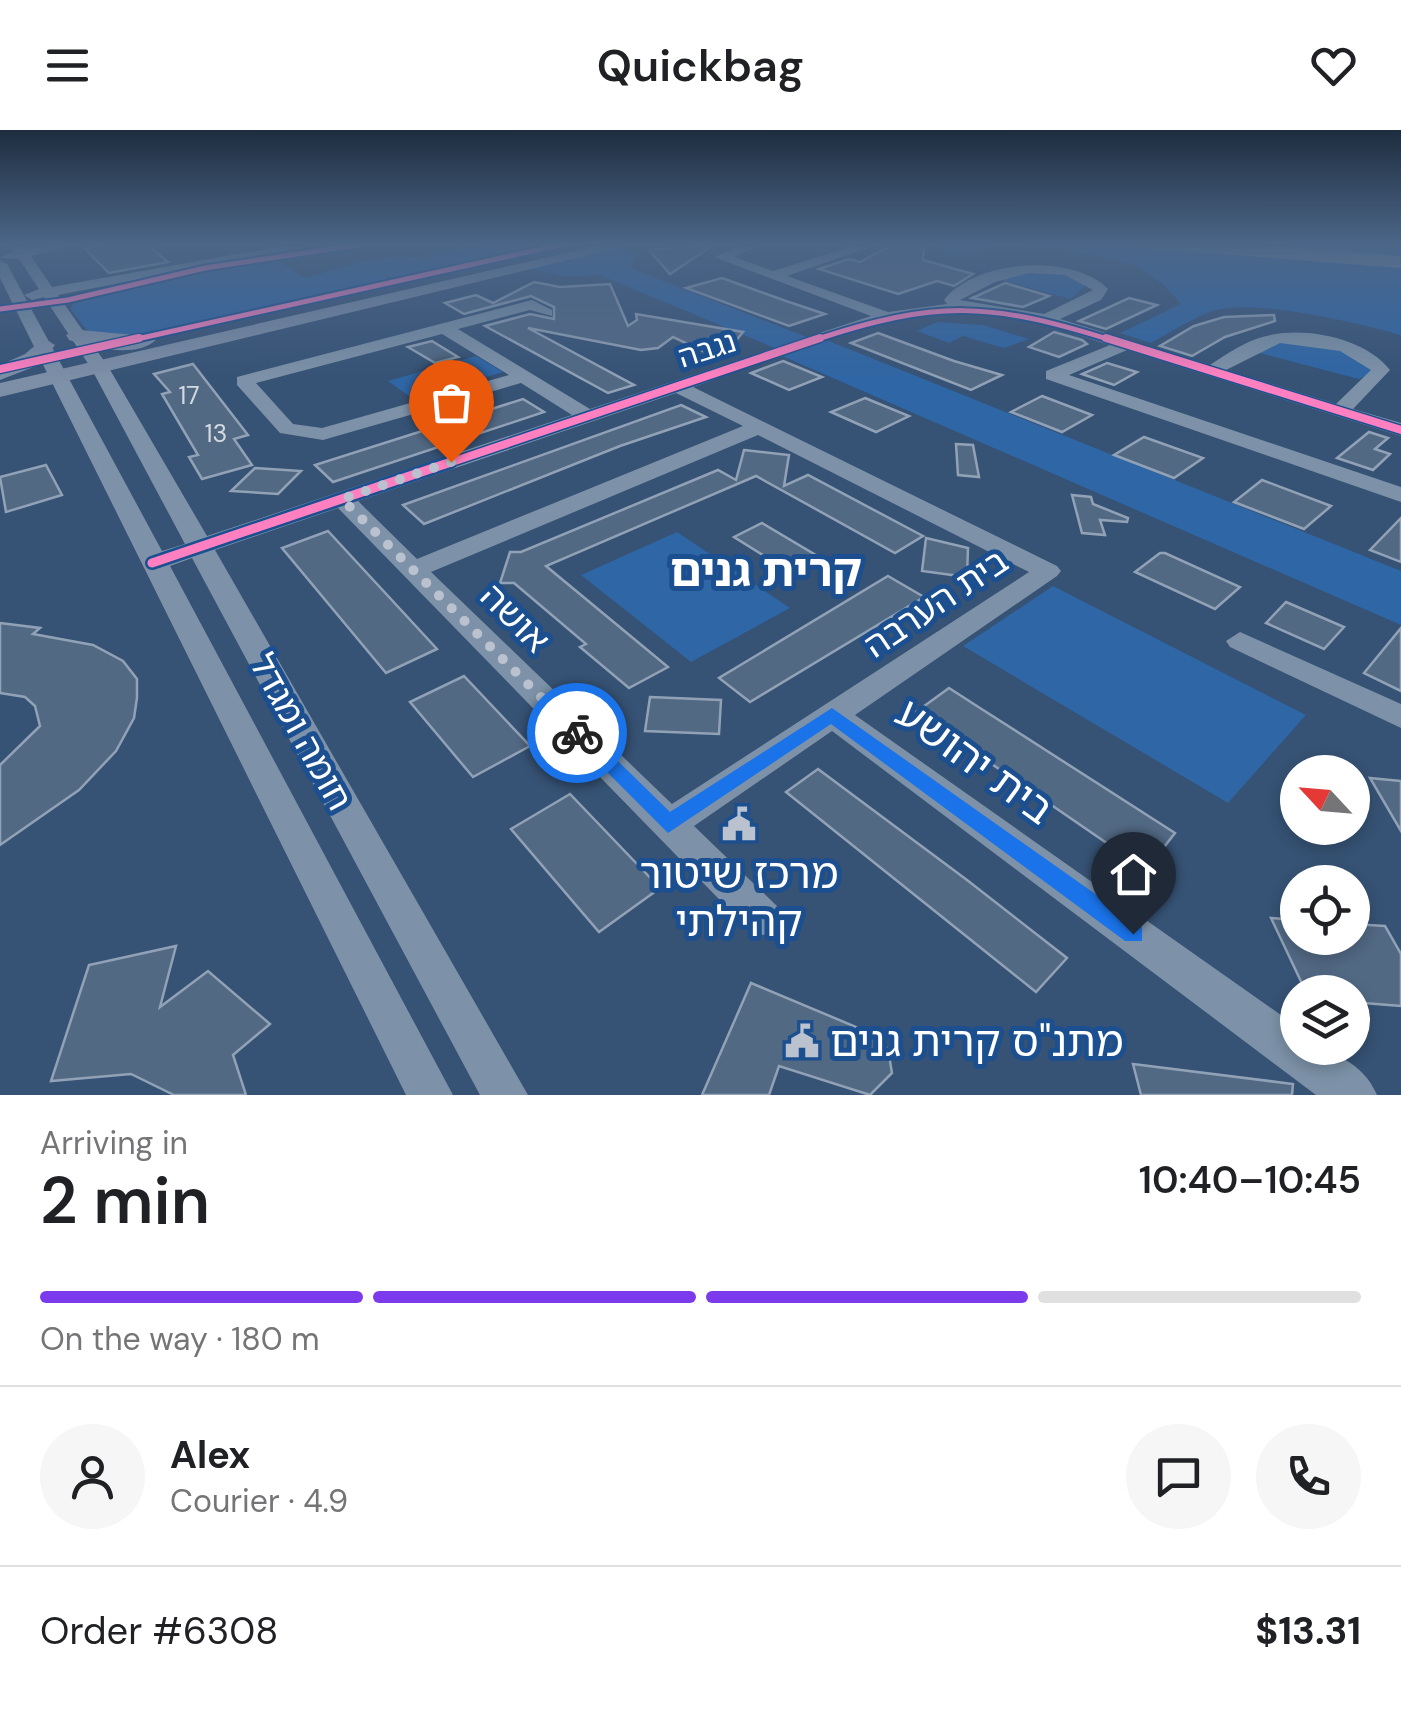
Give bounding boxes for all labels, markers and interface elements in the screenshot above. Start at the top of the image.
text: Quickbag [597,36,804,95]
icon: menu [40,38,95,93]
icon: heart [1306,38,1361,93]
street label: נגבה [673,321,741,377]
pin [409,360,494,463]
icon: bag [424,375,479,430]
house number: 17 [178,379,200,412]
house number: 13 [205,417,227,450]
street label: בית הערבה [855,538,1017,668]
district label: קרית גנים [670,541,862,600]
street label: אושה [470,573,560,663]
street label: חומה ומגדל [239,646,363,818]
courier [527,683,627,783]
street label: בית יהושע [885,685,1065,837]
icon: bike [550,706,605,761]
north arrow [1280,755,1370,845]
map controls [1280,755,1370,1065]
public building icon: מרכז שיטור קהילתי [720,805,758,843]
pin [1091,832,1176,935]
place label: מרכז שיטור קהילתי [639,846,839,949]
icon: home [1106,847,1161,902]
button: locate [1280,865,1370,955]
button: layers [1280,975,1370,1065]
place label: מתנ"ס קרית גנים [830,1014,1124,1069]
public building icon: מתנ"ס קרית גנים [783,1022,821,1060]
text: Arriving in [40,1122,188,1164]
text: 10:40–10:45 [1139,1155,1361,1205]
text: 2 min [40,1159,210,1243]
text: On the way · 180 m [40,1318,320,1360]
button: person [40,1424,145,1529]
button: chat [1126,1424,1231,1529]
button: phone [1256,1424,1361,1529]
text: Alex [170,1430,250,1480]
text: Courier · 4.9 [170,1480,348,1522]
text: Order #6308 [40,1606,278,1656]
text: $13.31 [1255,1606,1361,1656]

